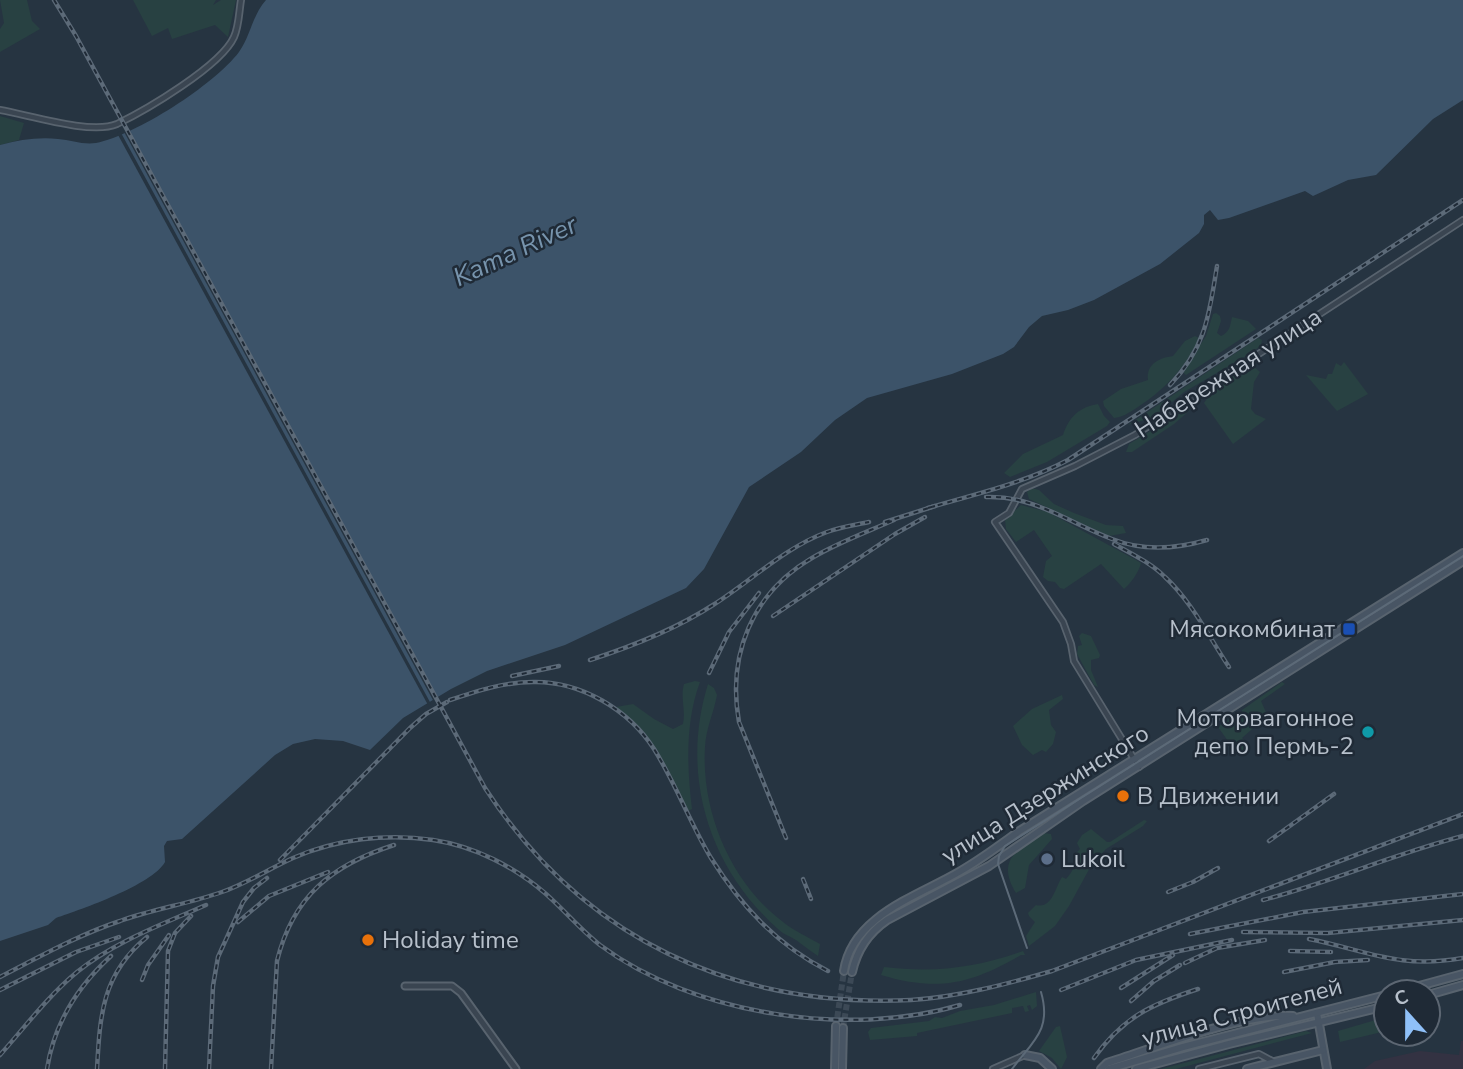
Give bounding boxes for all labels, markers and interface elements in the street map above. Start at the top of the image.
water label: Kama River [448,207,583,295]
street label: Набережная улица [1128,301,1328,445]
place label: Мясокомбинат [1169,613,1335,645]
marker: Мясокомбинат [1341,621,1357,637]
place label: Моторвагонное депо Пермь-2 [1177,702,1354,762]
street label: улица Дзержинского [935,717,1155,871]
marker: Моторвагонное депо Пермь-2 [1360,724,1376,740]
place label: В Движении [1137,780,1279,812]
marker: В Движении [1115,788,1131,804]
place label: Lukoil [1061,843,1125,875]
marker: Lukoil [1039,851,1055,867]
place label: Holiday time [382,924,519,956]
marker: Holiday time [360,932,376,948]
street label: улица Строителей [1138,970,1346,1054]
north arrow [1372,978,1442,1048]
text: С [1391,984,1412,1013]

